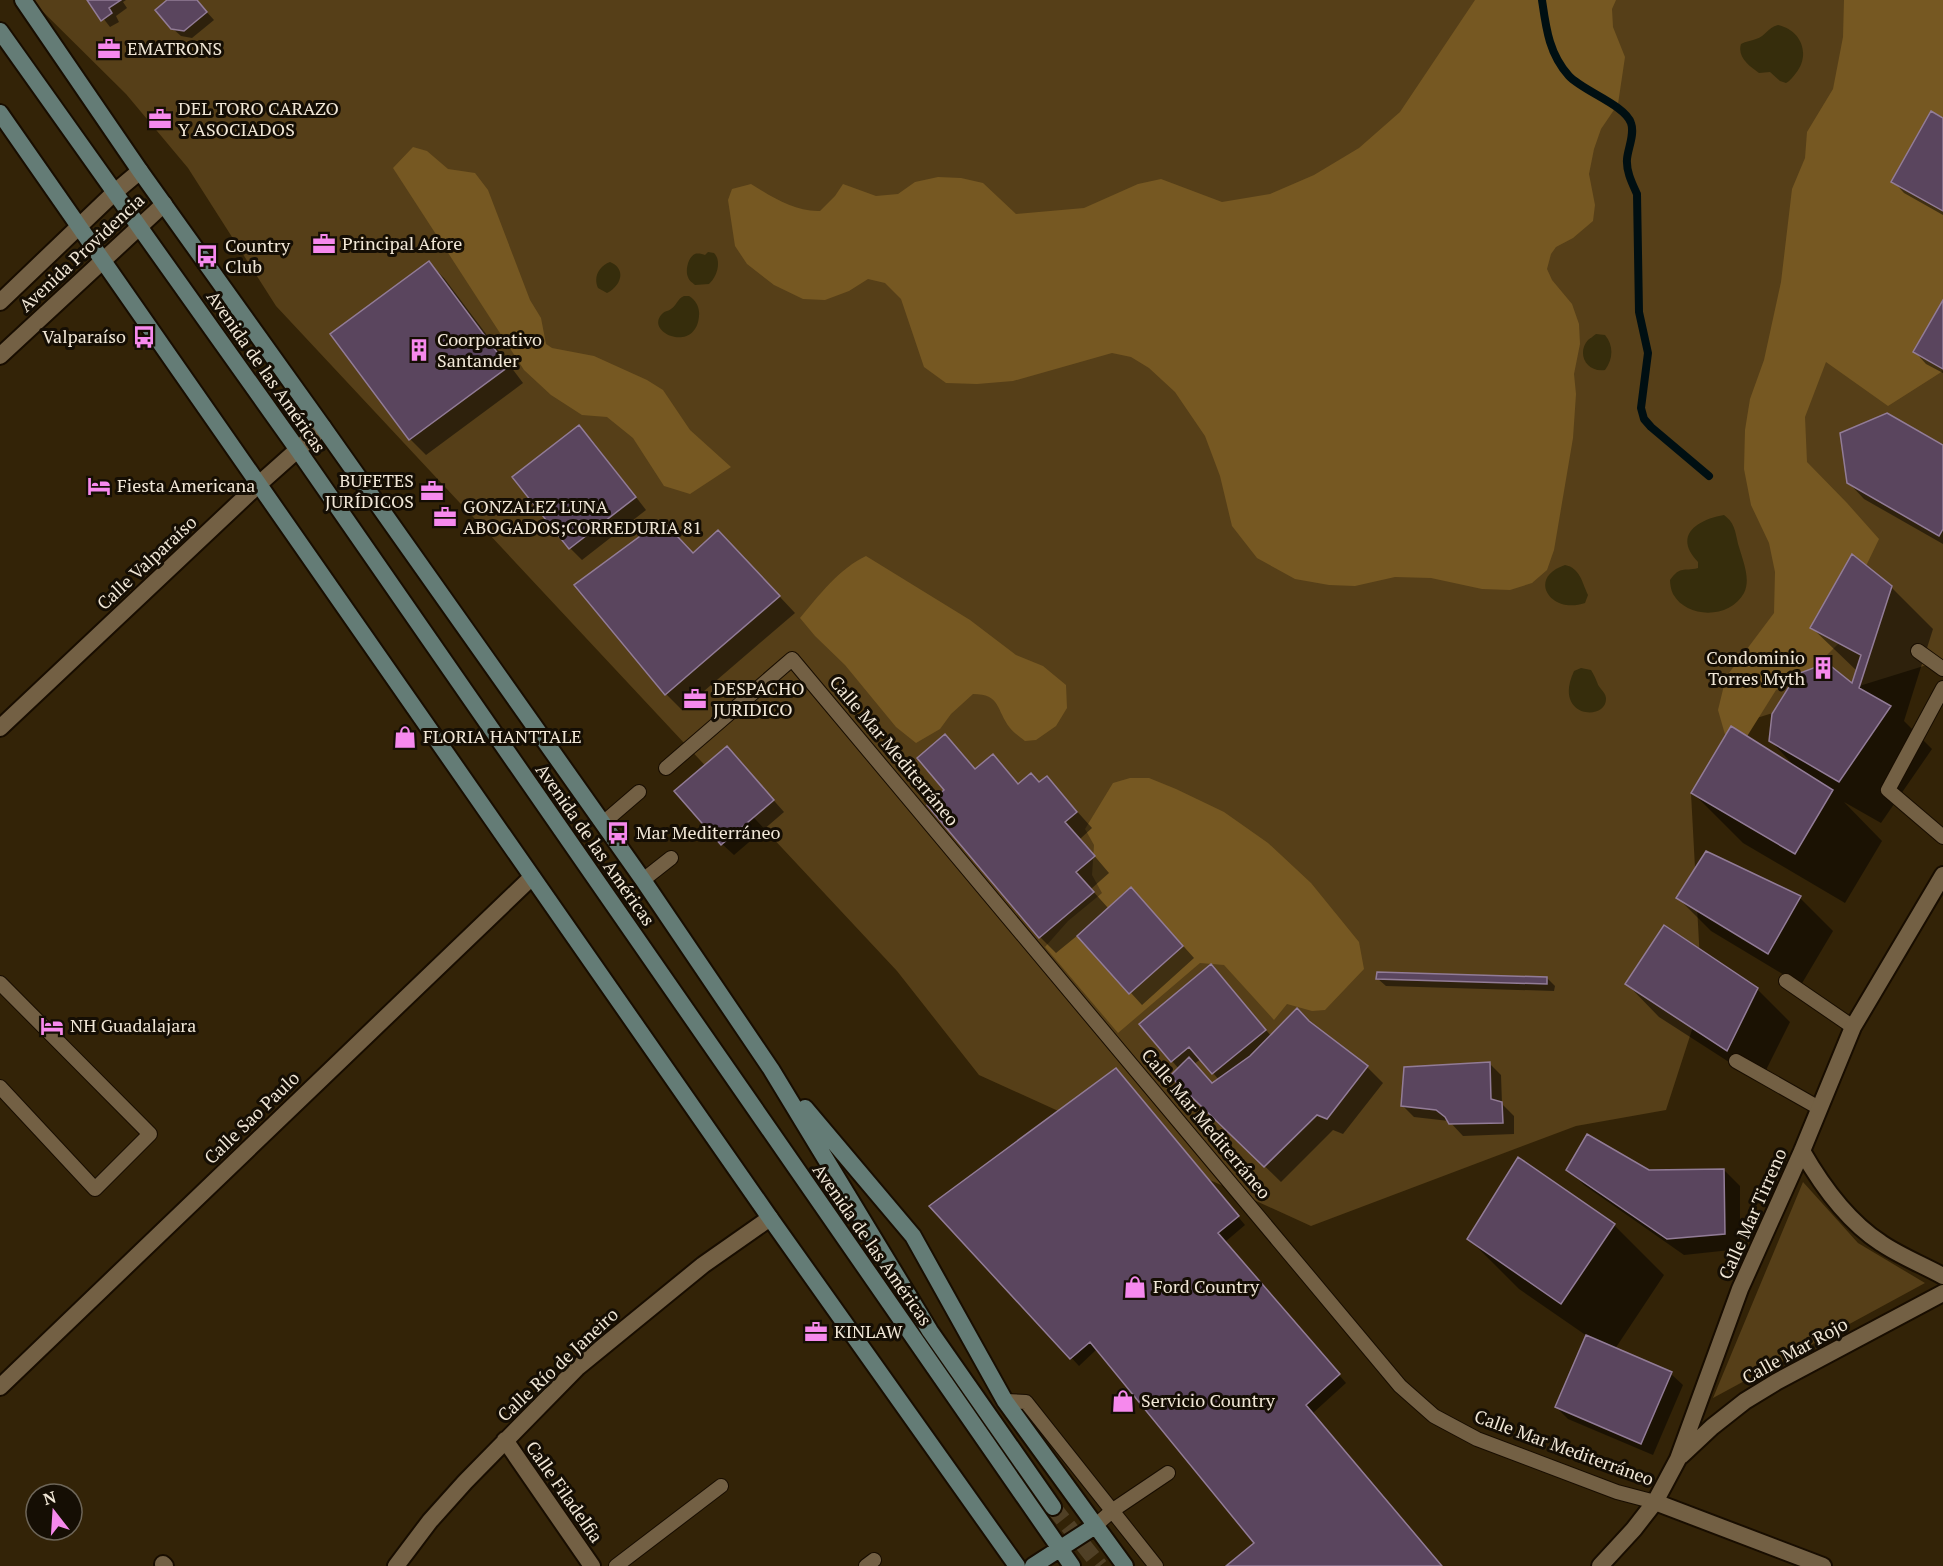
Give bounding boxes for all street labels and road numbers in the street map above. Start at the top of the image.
street label: Avenida Providencia [14,188,149,317]
street label: Avenida de las Américas [202,286,332,457]
street label: Calle Valparaíso [91,510,201,615]
street label: Calle Mar Mediterráneo [825,670,965,831]
street label: Avenida de las Américas [531,759,661,930]
street label: Calle Mar Mediterráneo [1137,1043,1277,1204]
street label: Calle Sao Paulo [199,1066,304,1169]
street label: Calle Mar Tirreno [1712,1144,1792,1283]
street label: Avenida de las Américas [808,1159,938,1330]
street label: Calle Río de Janeiro [492,1302,623,1427]
street label: Calle Mar Rojo [1737,1311,1852,1389]
street label: Calle Mar Mediterráneo [1471,1403,1657,1491]
street label: Calle Filadelfia [521,1436,609,1547]

